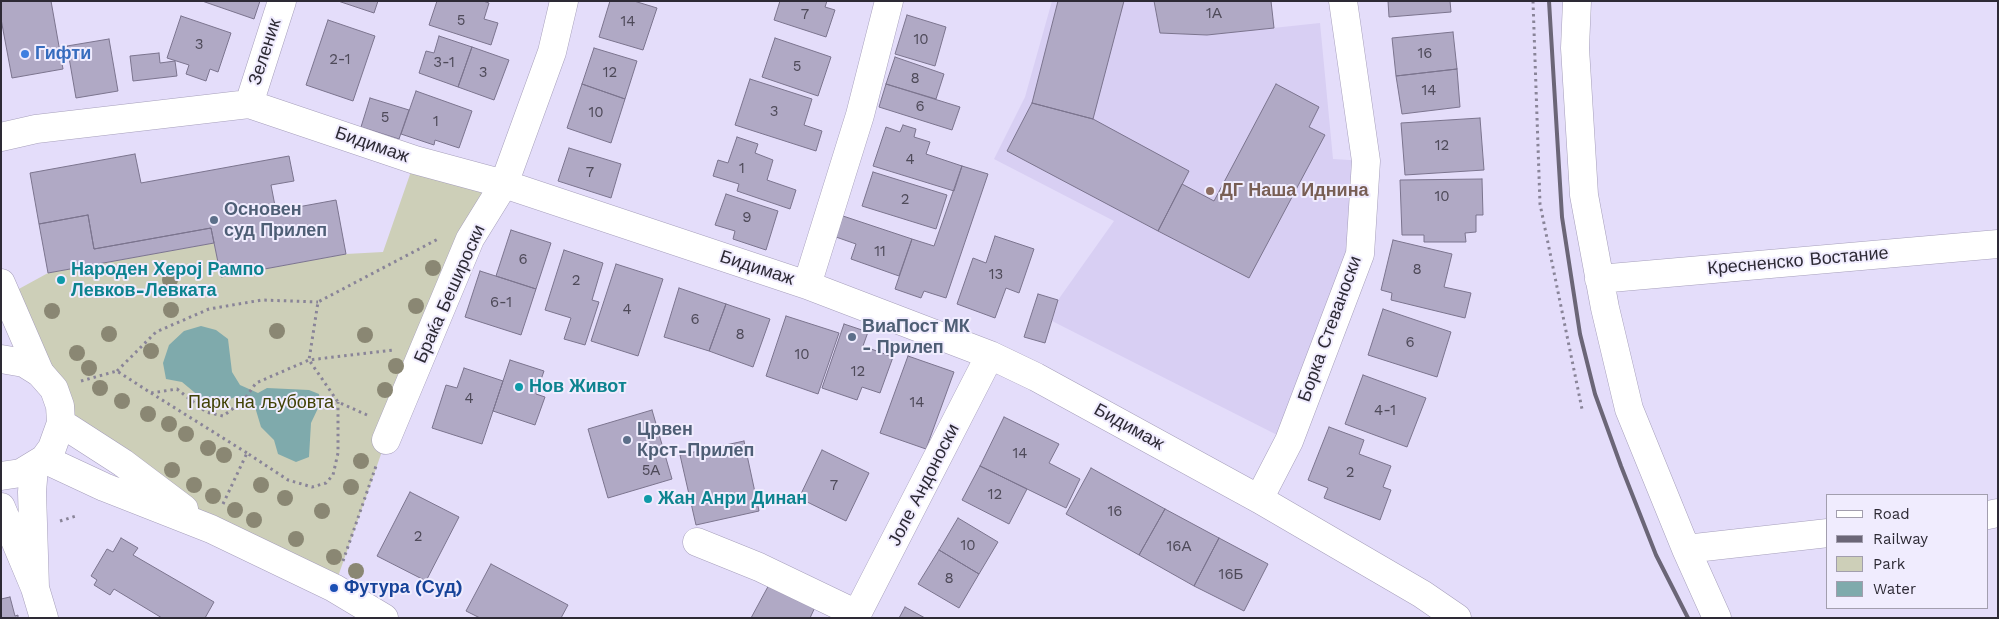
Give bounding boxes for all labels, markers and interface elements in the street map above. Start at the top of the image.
house number: 1А [1206,5,1222,23]
house number: 7 [801,6,809,24]
house number: 5 [457,12,465,30]
house number: 14 [620,13,636,31]
street label: Зеленик [244,16,286,88]
house number: 10 [913,31,929,49]
house number: 3 [195,36,203,54]
place label: Гифти [35,43,91,65]
house number: 16 [1418,45,1432,63]
marker: Гифти [19,48,31,60]
house number: 2-1 [329,51,351,69]
house number: 3-1 [433,54,455,72]
house number: 5 [793,58,801,76]
house number: 3 [479,64,487,82]
house number: 12 [603,64,617,82]
house number: 8 [910,70,920,88]
house number: 14 [1421,82,1437,100]
house number: 6 [915,98,925,116]
house number: 3 [770,103,778,121]
house number: 10 [588,104,604,122]
house number: 5 [381,109,389,127]
house number: 1 [433,113,439,131]
street label: Бидимаж [332,122,412,168]
house number: 12 [1435,137,1449,155]
house number: 4 [905,151,915,169]
house number: 1 [739,160,745,178]
house number: 7 [586,164,594,182]
place label: ДГ Наша Иднина [1220,180,1369,202]
marker: ДГ Наша Иднина [1204,185,1216,197]
house number: 10 [1434,188,1450,206]
house number: 2 [901,191,909,209]
place label: Основен суд Прилеп [224,199,327,242]
house number: 9 [742,209,752,227]
marker: Основен суд Прилеп [208,214,220,226]
street label: Браќа Бешироски [410,221,490,367]
street label: Кресненско Востание [1707,242,1889,280]
house number: 11 [874,243,886,261]
street label: Бидимаж [717,246,797,290]
house number: 6 [518,251,528,269]
street label: Борка Стеваноски [1294,253,1366,405]
place label: Народен Херој Рампо Левков-Левката [71,259,264,302]
house number: 8 [1412,261,1422,279]
house number: 13 [989,266,1003,284]
house number: 2 [572,272,580,290]
marker: Народен Херој Рампо Левков-Левката [55,274,67,286]
house number: 6-1 [490,294,512,312]
house number: 4 [622,301,632,319]
house number: 6 [690,311,700,329]
place label: ВиаПост МК - Прилеп [862,316,970,358]
house number: 8 [735,326,745,344]
marker: ВиаПост МК - Прилеп [846,331,858,343]
house number: 6 [1405,334,1415,352]
house number: 10 [794,346,810,364]
house number: 12 [851,363,865,381]
place label: Нов Живот [529,376,627,398]
marker: Нов Живот [513,381,525,393]
house number: 4 [464,390,474,408]
park label: Парк на љубовта [188,392,334,414]
house number: 14 [909,394,925,412]
street label: Бидимаж [1090,399,1168,455]
house number: 4-1 [1374,402,1396,420]
place label: Црвен Крст-Прилеп [637,419,754,462]
street label: Јоле Андоноски [884,420,964,550]
marker: Црвен Крст-Прилеп [621,434,633,446]
house number: 14 [1012,445,1028,463]
house number: 5А [642,462,660,480]
house number: 2 [1346,464,1354,482]
house number: 7 [830,477,838,495]
house number: 12 [988,486,1002,504]
place label: Жан Анри Динан [658,488,807,510]
marker: Жан Анри Динан [642,493,654,505]
legend [1826,494,1989,609]
house number: 16 [1108,503,1122,521]
text: Road [1873,505,1910,523]
house number: 2 [414,528,422,546]
text: Railway [1873,530,1928,548]
house number: 10 [960,537,976,555]
house number: 16А [1167,538,1191,556]
text: Park [1873,555,1905,573]
house number: 16Б [1219,566,1243,584]
house number: 8 [944,570,954,588]
place label: Футура (Суд) [344,577,463,599]
text: Water [1873,580,1916,598]
marker: Футура (Суд) [328,582,340,594]

